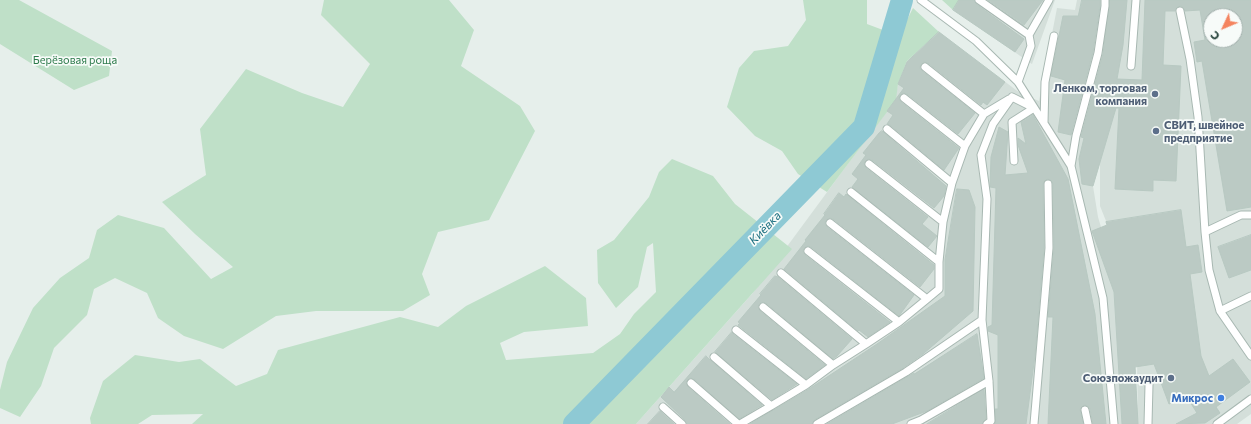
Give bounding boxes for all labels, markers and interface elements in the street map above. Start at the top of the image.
north arrow [1203,8,1243,48]
text: С [1207,29,1222,43]
park label: Берёзовая роща [33,53,117,67]
place label: Ленком, торговая компания [1054,81,1147,107]
marker: Ленком, торговая компания [1150,89,1160,99]
place label: СВИТ, швейное предприятие [1164,118,1244,144]
marker: СВИТ, швейное предприятие [1151,126,1161,136]
water label: Киёвка [746,209,784,247]
place label: Союзпожаудит [1083,371,1163,385]
marker: Союзпожаудит [1166,373,1176,383]
place label: Микрос [1171,391,1213,405]
marker: Микрос [1216,393,1226,403]

